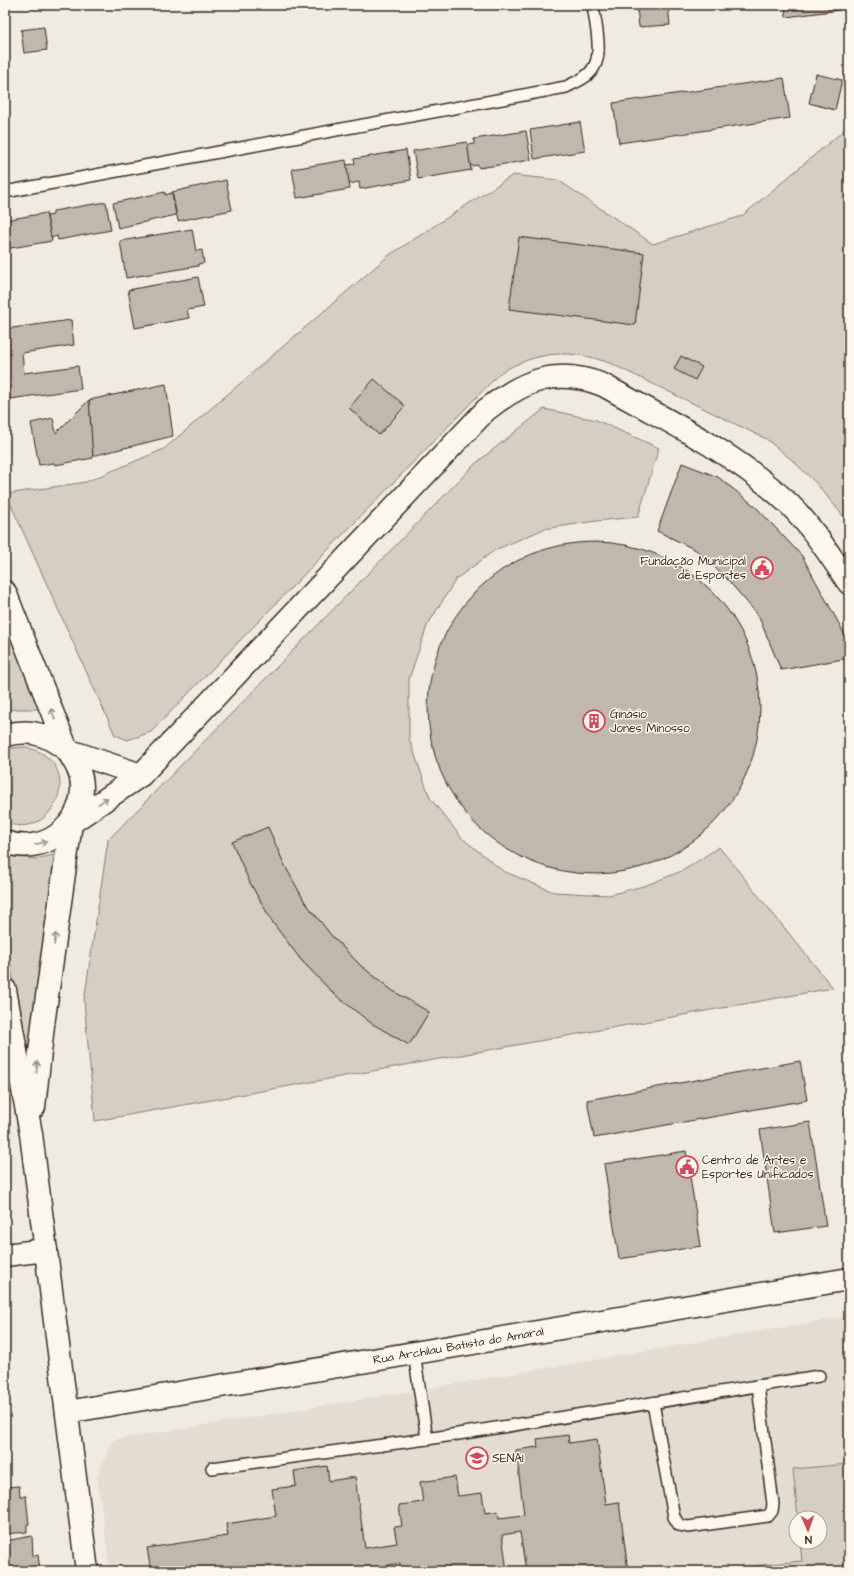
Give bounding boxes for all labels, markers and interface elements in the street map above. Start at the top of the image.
place label: Fundação Municipal de Esportes [640,553,746,584]
public building icon: Fundação Municipal de Esportes [749,555,775,581]
place label: Ginásio Jones Minosso [610,706,690,737]
building icon: Ginásio Jones Minosso [581,708,607,734]
one-way arrow [49,709,56,721]
one-way arrow [98,796,109,805]
one-way arrow [35,839,48,847]
one-way arrow [51,932,59,945]
one-way arrow [34,1061,41,1074]
place label: Centro de Artes e Esportes Unificados [702,1152,813,1183]
public building icon: Centro de Artes e Esportes Unificados [674,1154,700,1180]
street label: Rua Archilau Batista do Amaral [372,1323,545,1369]
school or university icon: SENAI [464,1445,490,1471]
place label: SENAI [492,1450,524,1467]
north arrow [788,1510,828,1550]
text: N [805,1532,812,1547]

